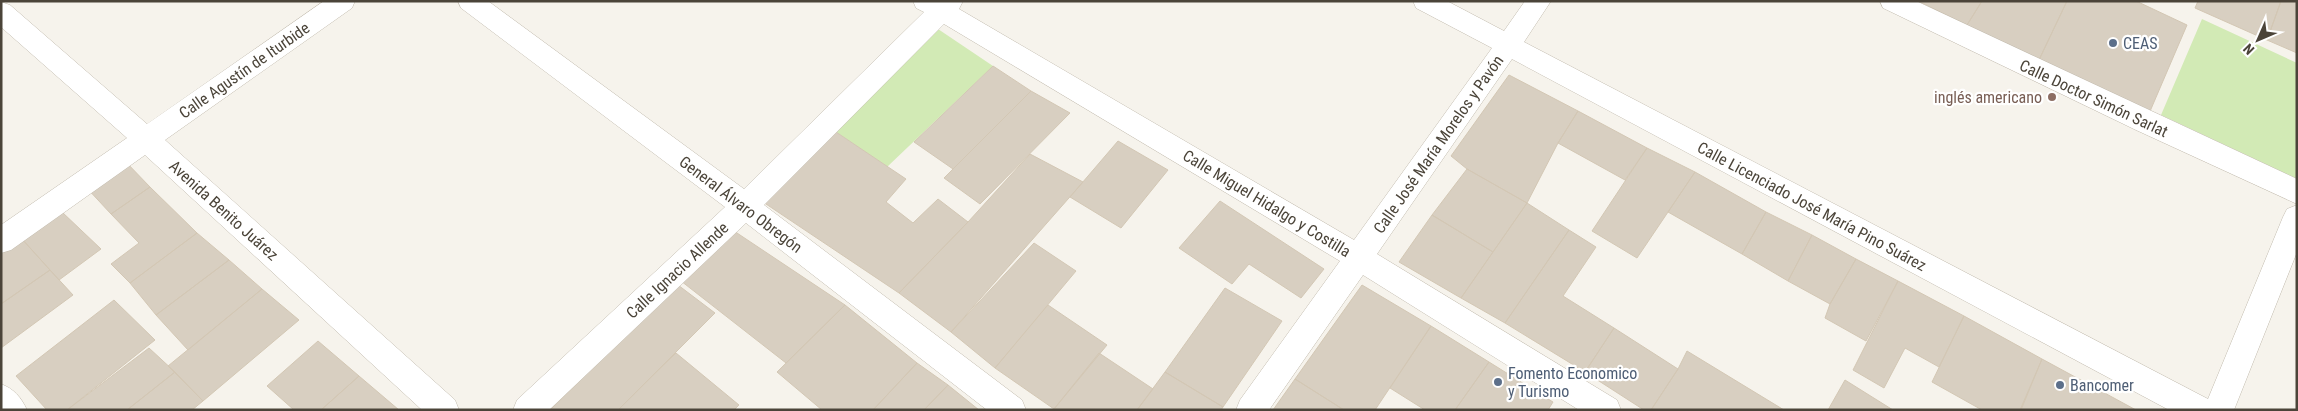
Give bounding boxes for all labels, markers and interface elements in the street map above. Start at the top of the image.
north arrow [2233,15,2283,65]
street label: Calle Agustín de Iturbide [175,18,313,123]
place label: CEAS [2123,34,2158,53]
marker: CEAS [2107,37,2119,49]
text: N [2240,41,2257,58]
street label: Calle José María Morelos y Pavón [1369,51,1507,237]
street label: Calle Doctor Simón Sarlat [2017,56,2171,141]
place label: inglés americano [1934,88,2042,107]
marker: inglés americano [2046,91,2058,103]
street label: Calle Licenciado José María Pino Suárez [1694,138,1929,275]
street label: Calle Miguel Hidalgo y Costilla [1180,146,1354,261]
street label: General Álvaro Obregón [676,152,806,257]
street label: Avenida Benito Juárez [165,156,282,264]
street label: Calle Ignacio Allende [622,218,732,323]
place label: Fomento Economico y Turismo [1508,364,1637,401]
marker: Fomento Economico y Turismo [1492,376,1504,388]
place label: Bancomer [2070,376,2134,395]
marker: Bancomer [2054,379,2066,391]

